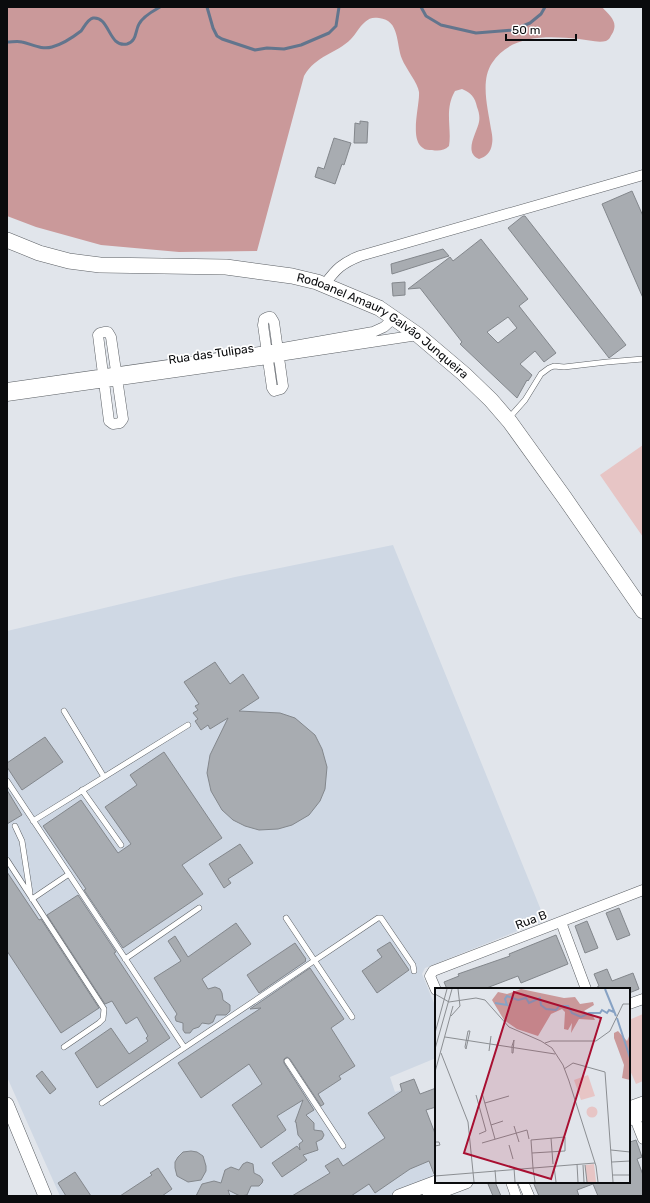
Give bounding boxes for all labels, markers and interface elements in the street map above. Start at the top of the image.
scale bar [506,16,576,42]
text: 50 m [512,23,540,37]
street label: Rodoanel Amaury Galvão Junqueira [295,270,471,381]
street label: Rua das Tulipas [167,341,255,367]
street label: Rua B [513,908,549,932]
inset map [435,988,630,1183]

